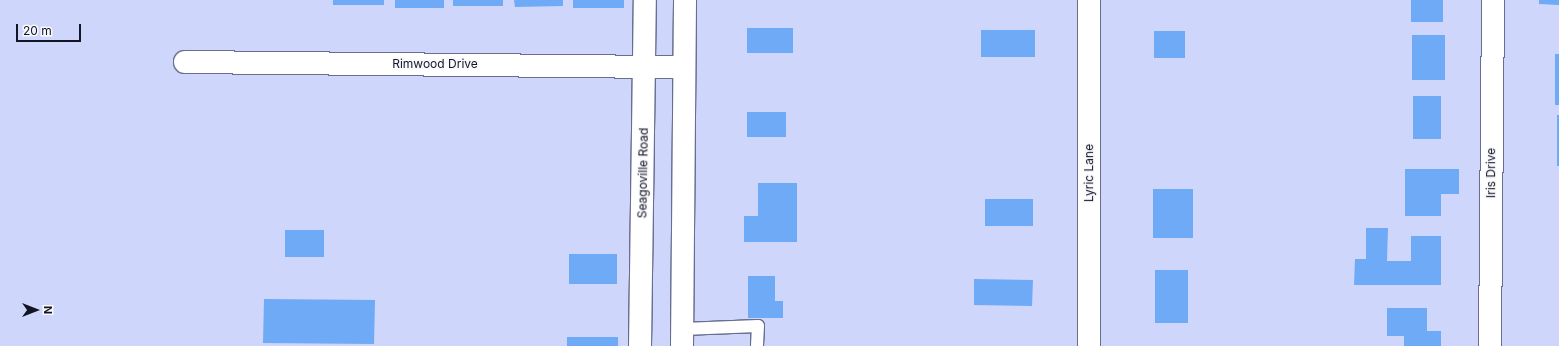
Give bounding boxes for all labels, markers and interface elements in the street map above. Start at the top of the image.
scale bar [18,16,83,42]
text: 20 m [23,23,52,38]
street label: Rimwood Drive [392,57,478,71]
street label: Seagoville Road [635,128,651,218]
street label: Lyric Lane [1082,144,1096,202]
street label: Iris Drive [1484,148,1498,198]
north arrow [16,290,56,330]
text: N [41,306,55,314]

